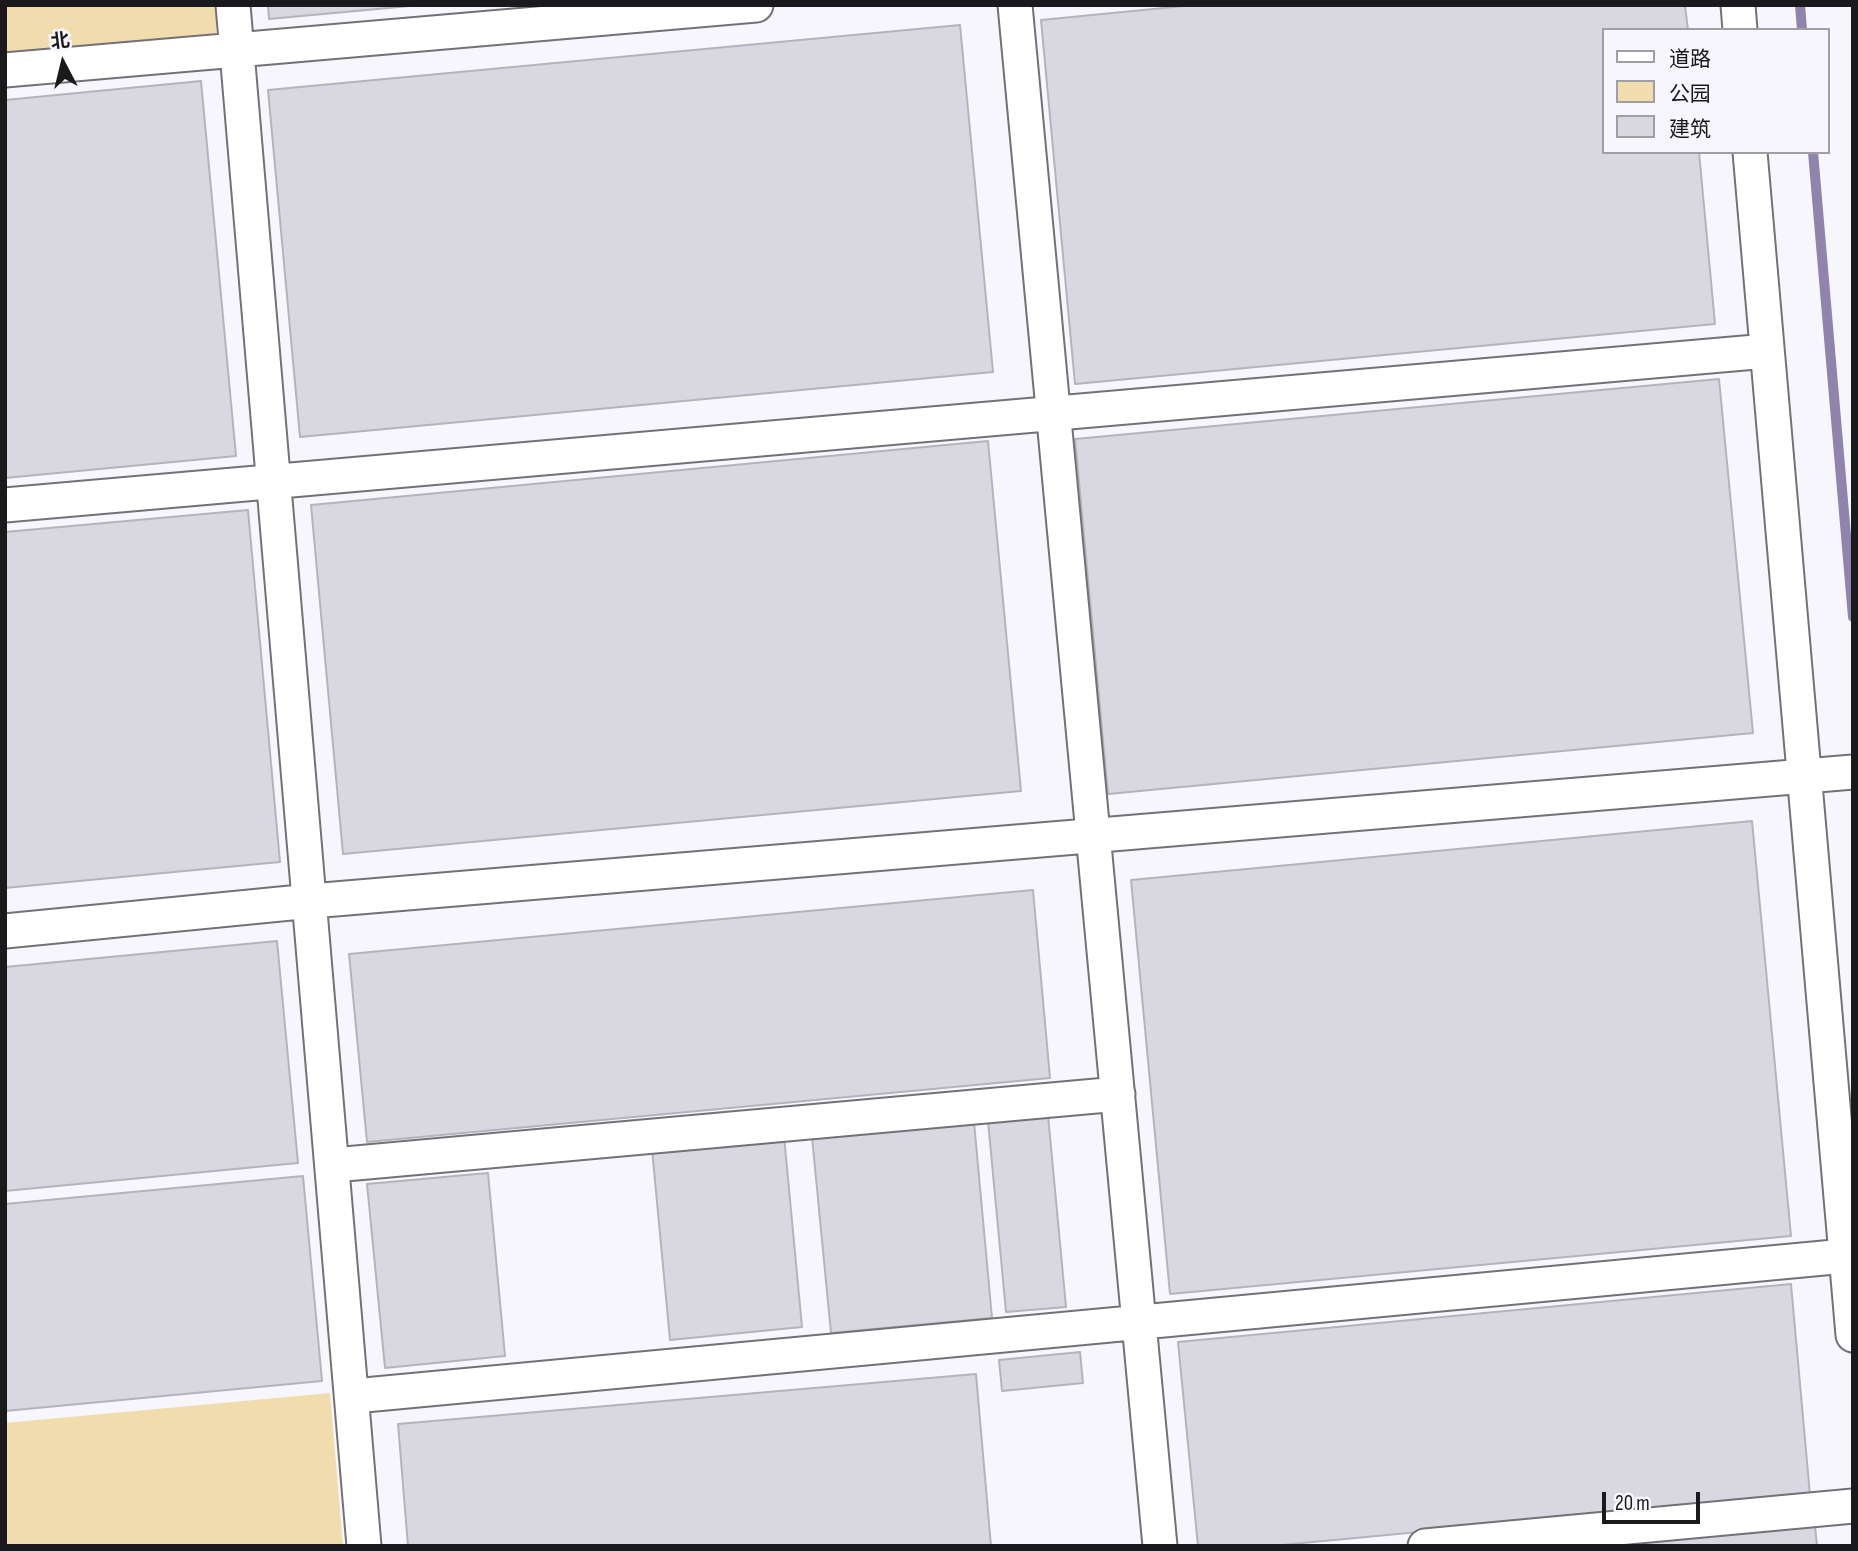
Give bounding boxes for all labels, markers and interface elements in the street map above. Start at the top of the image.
north arrow [28,28,98,98]
legend [1602,28,1830,154]
text: 北 [50,29,71,54]
text: 道路 [1669,47,1711,72]
text: 公园 [1669,82,1711,107]
text: 建筑 [1669,117,1711,142]
scale bar [1606,1478,1704,1522]
text: 20 m [1615,1491,1650,1516]

